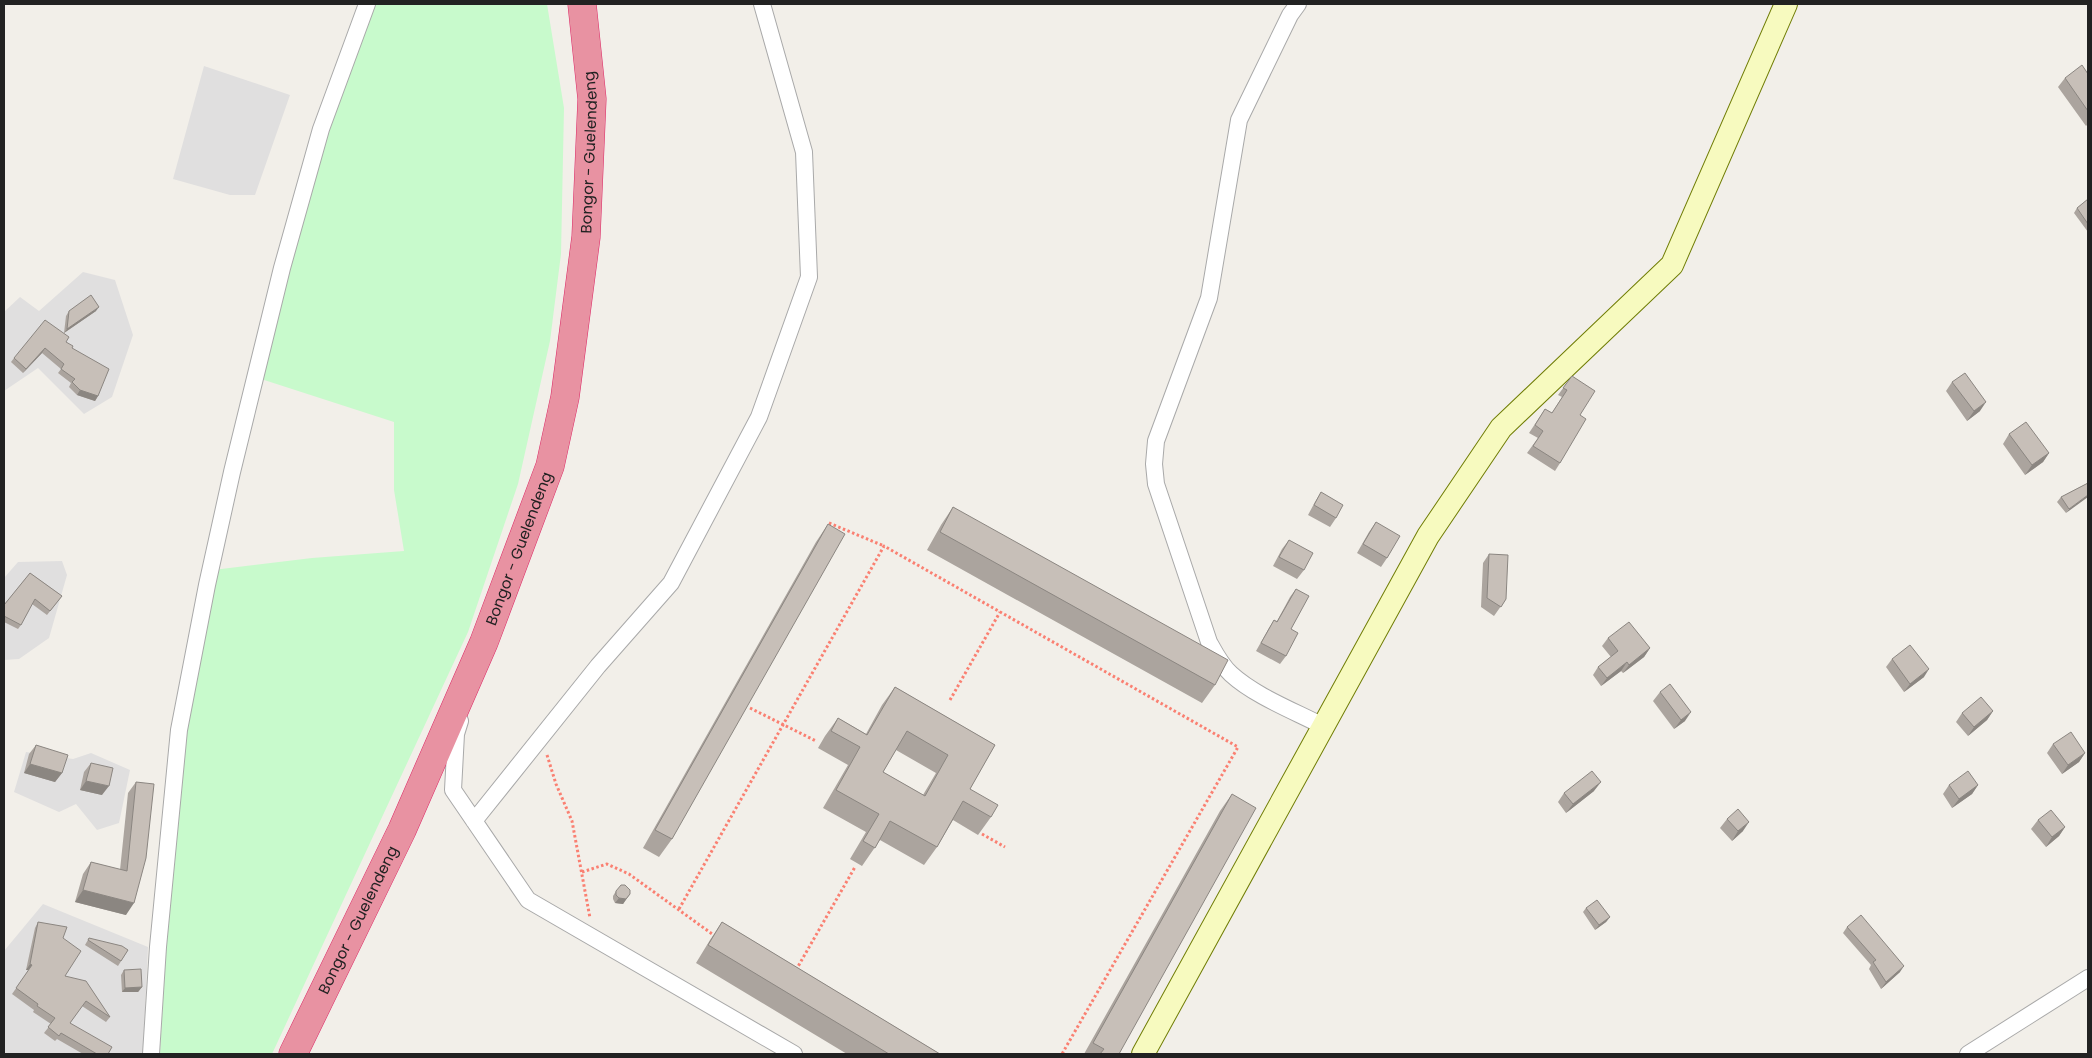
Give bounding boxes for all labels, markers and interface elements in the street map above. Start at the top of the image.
street label: Bongor - Guelendeng [575,70,602,234]
street label: Bongor - Guelendeng [480,469,557,628]
street label: Bongor - Guelendeng [313,842,403,997]

